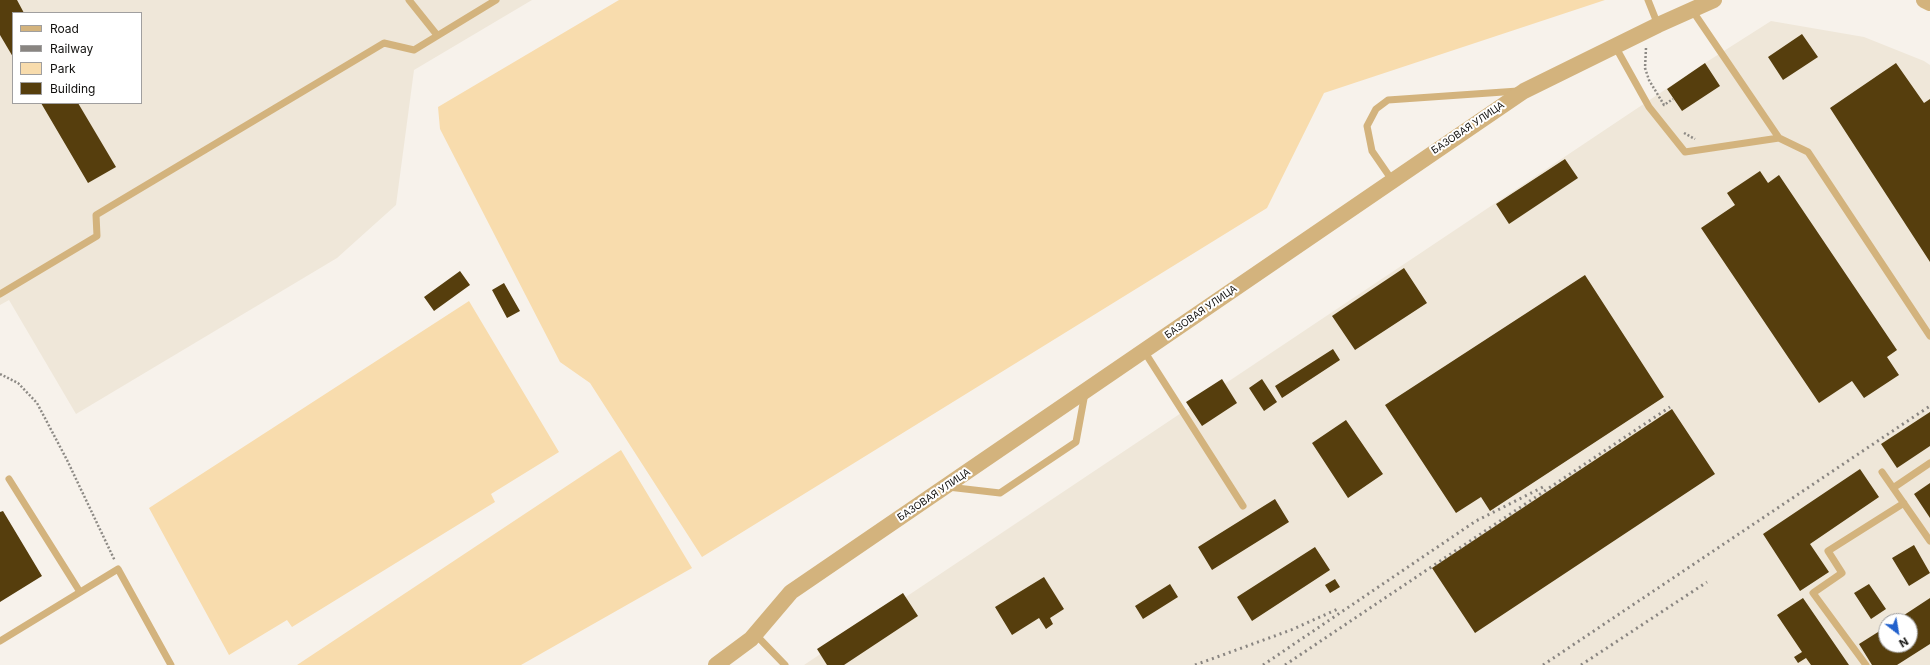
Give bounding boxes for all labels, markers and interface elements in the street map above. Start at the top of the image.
legend [12,12,142,104]
text: Road [50,21,79,36]
text: Railway [50,41,93,56]
text: Park [50,61,76,76]
text: Building [50,81,95,96]
street label: БАЗОВАЯ УЛИЦА [1429,99,1507,157]
street label: БАЗОВАЯ УЛИЦА [1163,283,1239,341]
street label: БАЗОВАЯ УЛИЦА [895,466,973,524]
north arrow [1878,613,1918,653]
text: N [1896,634,1911,651]

